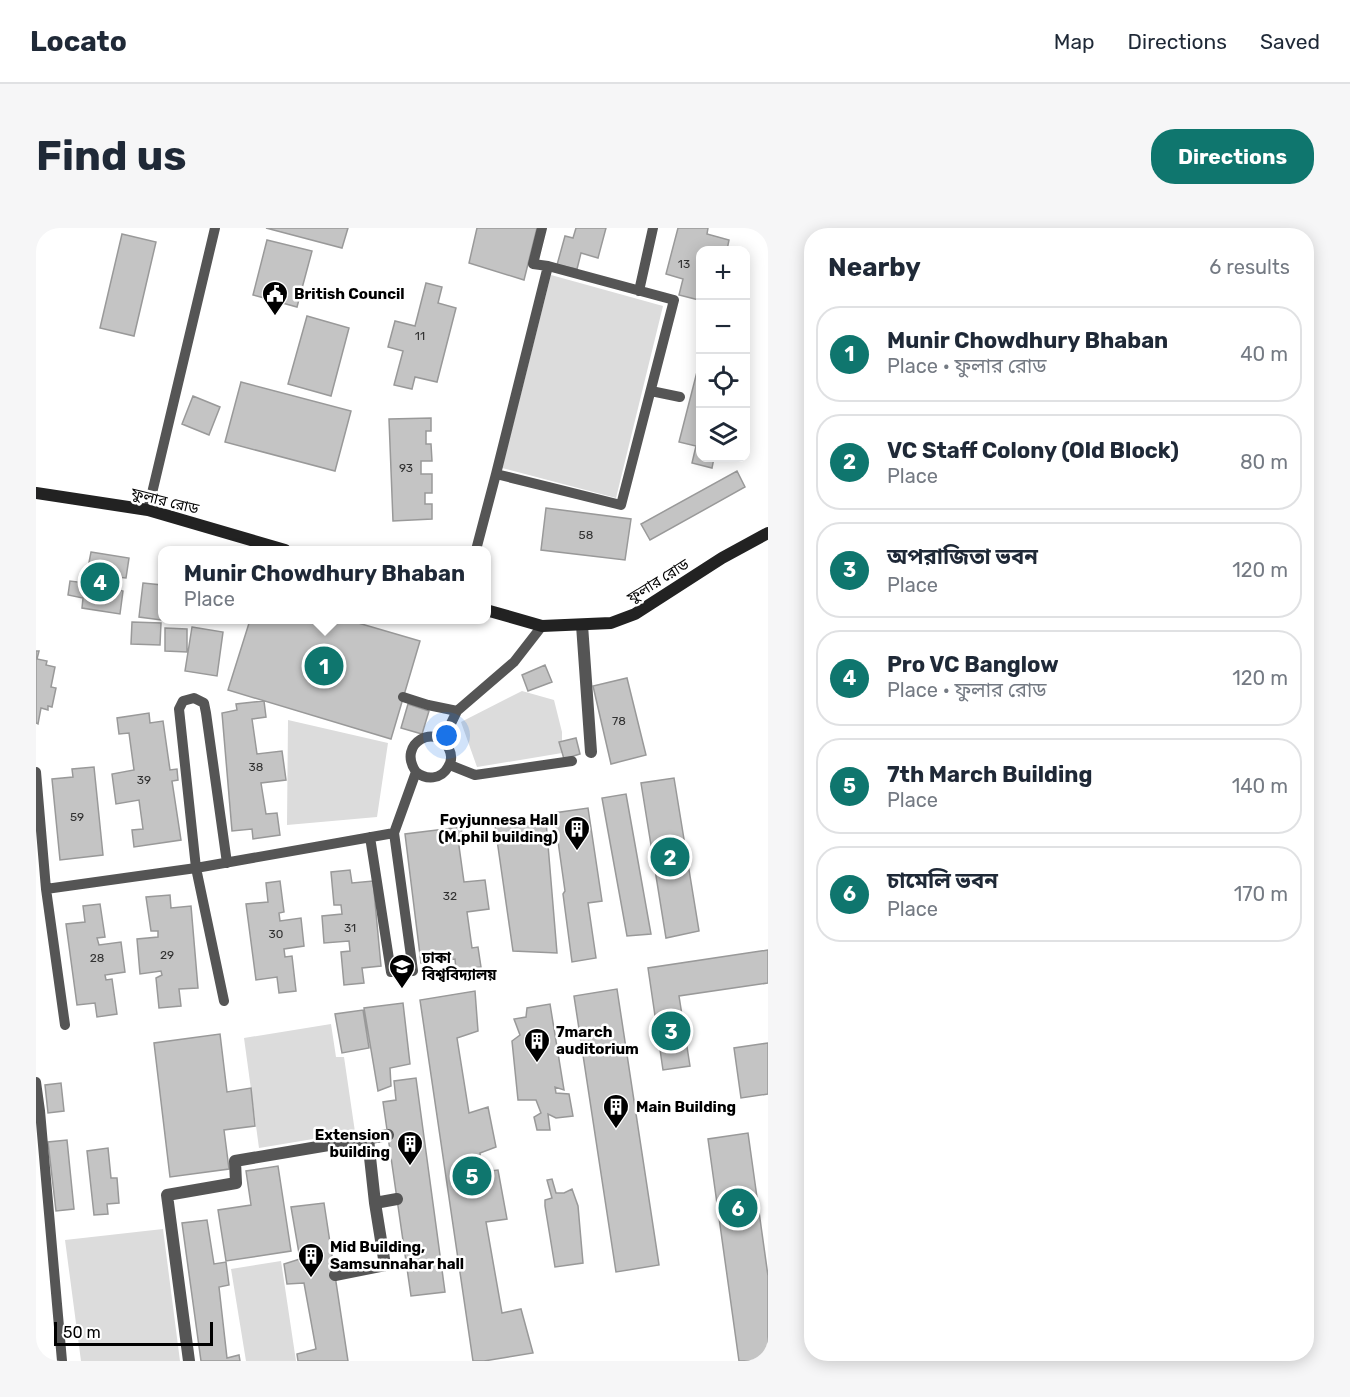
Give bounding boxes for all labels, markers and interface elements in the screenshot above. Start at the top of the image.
text: Locato [30,25,127,58]
text: Map [1054,29,1095,54]
text: Directions [1128,29,1227,54]
text: Saved [1260,29,1320,54]
button: Directions [1151,129,1314,184]
text: Find us [36,131,187,181]
map controls [696,246,750,462]
button: + [696,246,750,300]
text: Nearby [828,252,921,283]
text: 6 results [1209,255,1290,279]
house number: 13 [678,257,690,271]
public building icon: British Council [260,279,290,317]
place label: British Council [294,285,405,303]
button: − [696,300,750,354]
text: Munir Chowdhury Bhaban [887,327,1168,354]
house number: 11 [415,329,425,343]
text: 1 [845,342,854,366]
text: 40 m [1240,342,1288,366]
button: locate [696,354,750,408]
text: Place · ফুলার রোড [887,354,1047,378]
button: layers [696,408,750,462]
text: VC Staff Colony (Old Block) [887,437,1179,464]
text: 2 [843,450,856,474]
text: 80 m [1240,450,1288,474]
house number: 93 [399,461,413,475]
text: Place [887,464,938,488]
street label: ফুলার রোড [128,484,201,518]
house number: 58 [579,528,593,542]
text: অপরাজিতা ভবন [887,543,1038,570]
popup [158,546,491,624]
street label: ফুলার রোড [623,555,692,607]
text: 3 [843,558,856,582]
text: 120 m [1232,558,1288,582]
pin: 4 [80,560,120,604]
text: Munir Chowdhury Bhaban [184,560,465,587]
text: Place [887,573,938,597]
text: Place [184,587,235,611]
pin: 1 [304,644,344,688]
text: Pro VC Banglow [887,651,1059,678]
text: 4 [843,666,856,690]
text: 120 m [1232,666,1288,690]
text: Place · ফুলার রোড [887,678,1047,702]
house number: 78 [612,714,626,728]
your location [432,721,461,750]
house number: 38 [249,760,263,774]
text: 7th March Building [887,761,1092,788]
house number: 39 [137,773,151,787]
text: 5 [843,774,856,798]
text: 140 m [1232,774,1288,798]
text: Place [887,788,938,812]
house number: 59 [70,810,84,824]
place label: Foyjunnesa Hall (M.phil building) [438,811,558,846]
building icon: Foyjunnesa Hall (M.phil building) [562,814,592,852]
pin: 2 [650,834,690,880]
text: চামেলি ভবন [887,867,998,894]
text: 6 [843,882,856,906]
text: 170 m [1234,882,1288,906]
house number: 32 [443,889,457,903]
text: Place [887,897,938,921]
house number: 31 [344,921,356,935]
house number: 30 [269,927,283,941]
house number: 29 [160,948,174,962]
place label: ঢাকা বিশ্ববিদ্যালয় [421,949,497,984]
house number: 28 [90,951,104,965]
school or university icon: ঢাকা বিশ্ববিদ্যালয় [387,952,417,990]
pin: 3 [652,1008,690,1054]
place label: 7march auditorium [556,1023,639,1058]
building icon: 7march auditorium [522,1026,552,1064]
building icon: Main Building [601,1092,631,1130]
place label: Main Building [636,1098,736,1116]
place label: Extension building [315,1126,390,1161]
building icon: Extension building [395,1129,425,1167]
pin: 5 [452,1154,492,1198]
pin: 6 [718,1186,758,1230]
place label: Mid Building, Samsunnahar hall [330,1238,464,1273]
building icon: Mid Building, Samsunnahar hall [296,1241,326,1279]
scale bar [54,1319,213,1346]
text: 50 m [63,1323,101,1342]

